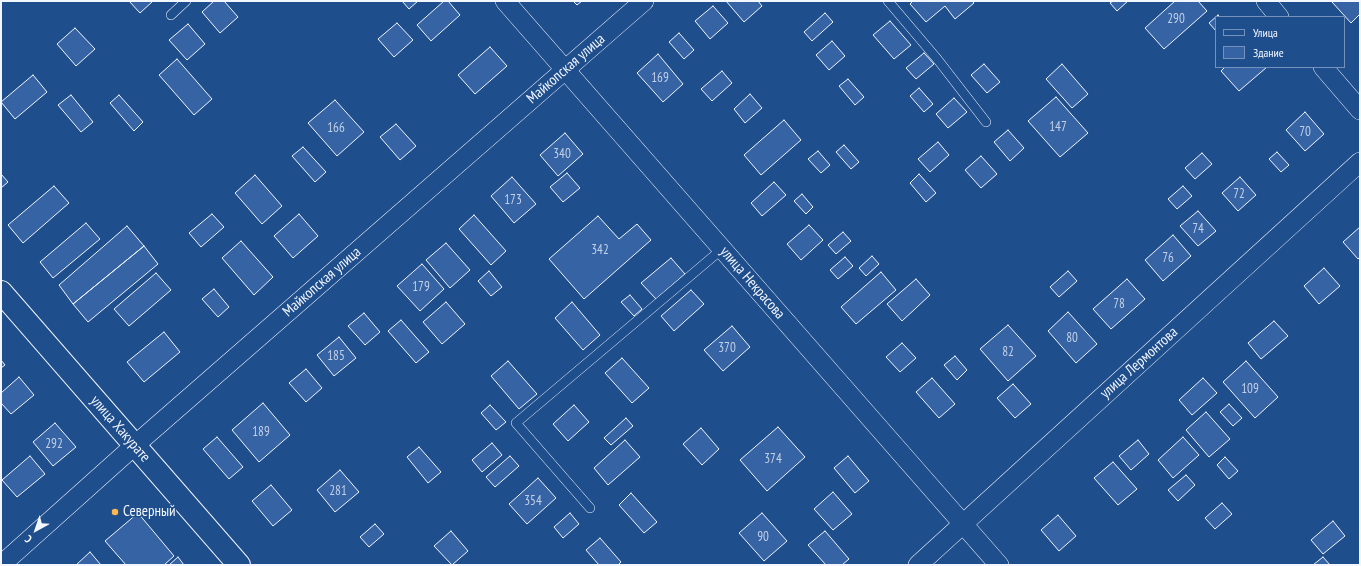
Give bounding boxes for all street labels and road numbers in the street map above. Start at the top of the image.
street label: Майкопская улица [523,30,609,108]
street label: Майкопская улица [279,243,365,321]
street label: улица Некрасова [716,243,788,323]
street label: улица Лермонтова [1097,323,1181,403]
street label: улица Хакурате [86,392,154,466]

